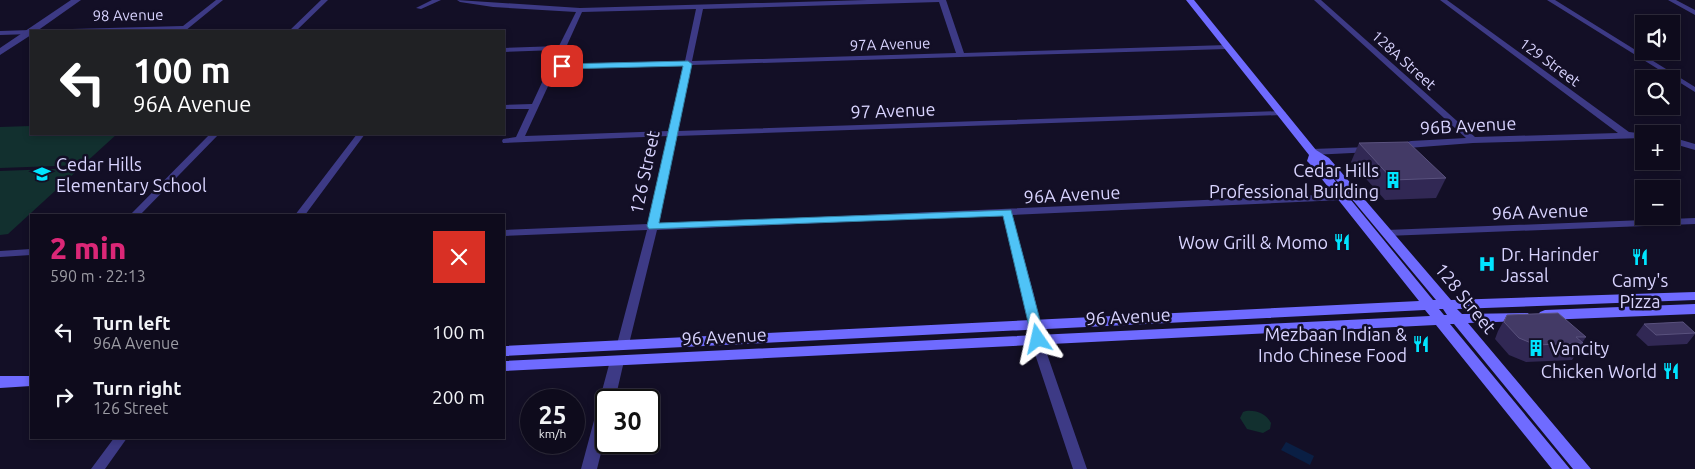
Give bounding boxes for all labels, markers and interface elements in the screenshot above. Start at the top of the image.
street label: 98 Avenue [92,6,164,24]
map controls [1635,15,1680,225]
button: sound [1635,15,1680,60]
street label: 128A Street [1368,27,1440,93]
street label: 97A Avenue [849,34,931,54]
street label: 129 Street [1516,34,1584,90]
pin [541,45,583,87]
icon: left [50,50,115,115]
text: 100 m [133,50,231,90]
icon: arrive [548,52,576,80]
button: search [1635,70,1680,115]
text: 96A Avenue [133,91,251,116]
street label: 97 Avenue [850,99,936,121]
street label: 96B Avenue [1419,112,1517,138]
button: + [1635,125,1680,170]
street label: 126 Street [625,128,663,216]
place label: Cedar Hills Elementary School [56,154,207,195]
place label: Cedar Hills Professional Building [1209,160,1379,201]
school or university icon: Cedar Hills Elementary School [32,164,52,184]
building icon: Cedar Hills Professional Building [1383,170,1403,190]
button: − [1635,180,1680,225]
street label: 96A Avenue [1023,181,1121,207]
street label: 96A Avenue [1491,199,1589,223]
text: 2 min [50,231,126,265]
button: close [433,231,485,283]
place label: Wow Grill & Momo [1178,232,1328,252]
restaurant icon: Wow Grill & Momo [1332,232,1352,252]
place label: Dr. Harinder Jassal [1501,244,1599,285]
restaurant icon: Camy's Pizza [1630,247,1650,267]
hospital icon: Dr. Harinder Jassal [1477,254,1497,274]
street label: 128 Street [1432,259,1500,337]
text: 590 m · 22:13 [50,267,146,285]
place label: Camy's Pizza [1612,270,1669,311]
street label: 96 Avenue [1085,304,1171,328]
text: Turn left [93,312,171,334]
position arrow [1011,312,1063,364]
icon: left [50,318,78,346]
text: 100 m [432,321,485,343]
street label: 96 Avenue [681,324,767,348]
place label: Mezbaan Indian & Indo Chinese Food [1258,324,1407,365]
text: 96A Avenue [93,334,179,352]
restaurant icon: Mezbaan Indian & Indo Chinese Food [1411,334,1431,354]
building icon: Vancity [1526,338,1546,358]
place label: Vancity [1550,338,1609,358]
place label: Chicken World [1541,361,1657,381]
restaurant icon: Chicken World [1661,361,1681,381]
text: Turn right [93,377,181,399]
icon: right [50,383,78,411]
text: 200 m [432,386,485,408]
speed limit sign: 30 [595,389,660,454]
text: 126 Street [93,399,168,417]
text: 25 [538,401,567,429]
text: km/h [539,427,566,440]

